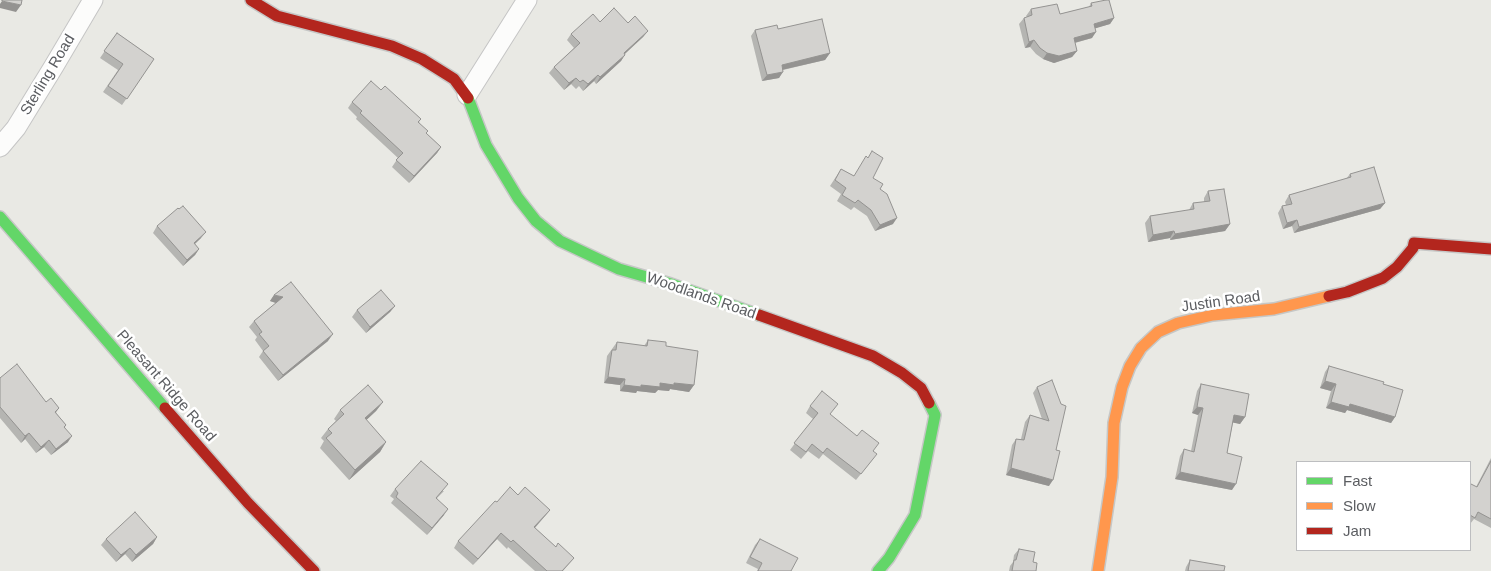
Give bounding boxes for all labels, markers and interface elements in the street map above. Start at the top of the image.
street label: Sterling Road [17,31,79,119]
street label: Woodlands Road [644,269,758,323]
street label: Justin Road [1181,288,1261,316]
street label: Pleasant Ridge Road [113,327,219,445]
legend [1296,461,1471,551]
text: Fast [1343,472,1372,489]
text: Slow [1343,497,1376,514]
text: Jam [1343,522,1371,539]

